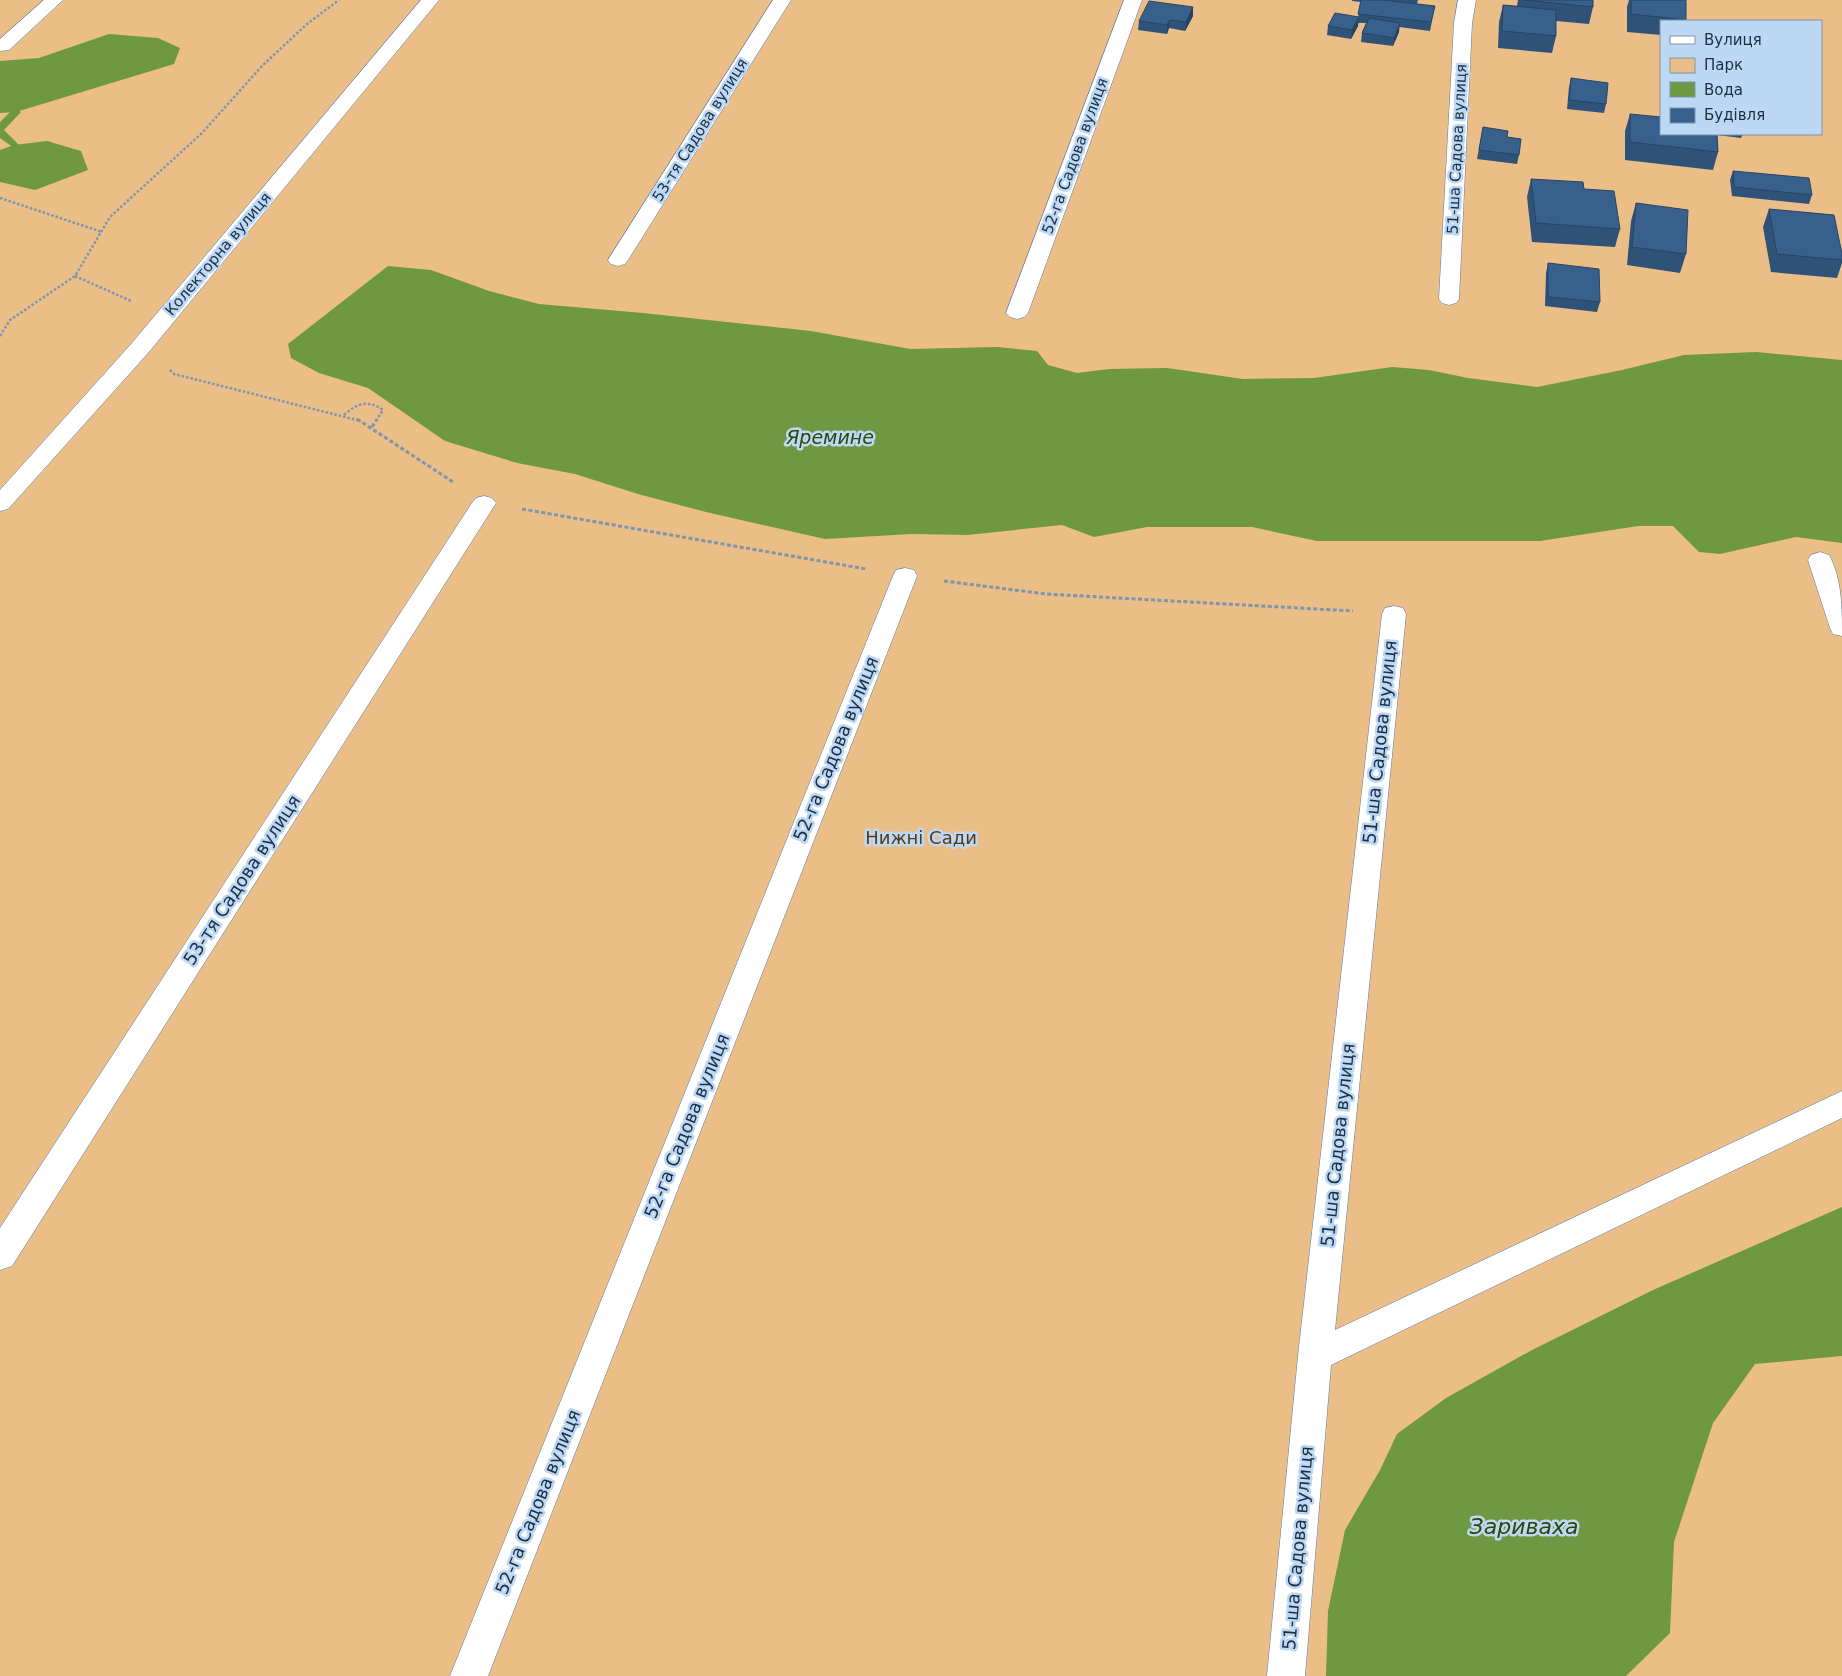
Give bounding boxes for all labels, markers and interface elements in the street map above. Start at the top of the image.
legend [1660,20,1822,135]
text: Вулиця [1704,31,1762,49]
street label: 53-тя Садова вулиця [649,55,751,205]
text: Парк [1704,56,1743,74]
street label: 51-ша Садова вулиця [1444,63,1470,235]
street label: 52-га Садова вулиця [1038,76,1112,236]
text: Вода [1704,81,1743,99]
text: Будівля [1704,106,1765,124]
street label: Колекторна вулиця [161,189,275,319]
water label: Яремине [785,426,874,448]
street label: 51-ша Садова вулиця [1358,639,1401,845]
street label: 52-га Садова вулиця [789,653,882,844]
street label: 53-тя Садова вулиця [179,791,304,969]
park label: Нижні Сади [865,827,977,848]
street label: 52-га Садова вулиця [640,1030,733,1221]
street label: 51-ша Садова вулиця [1316,1042,1359,1248]
street label: 52-га Садова вулиця [491,1406,584,1597]
street label: 51-ша Садова вулиця [1278,1445,1317,1651]
water label: Зариваха [1470,1514,1578,1539]

